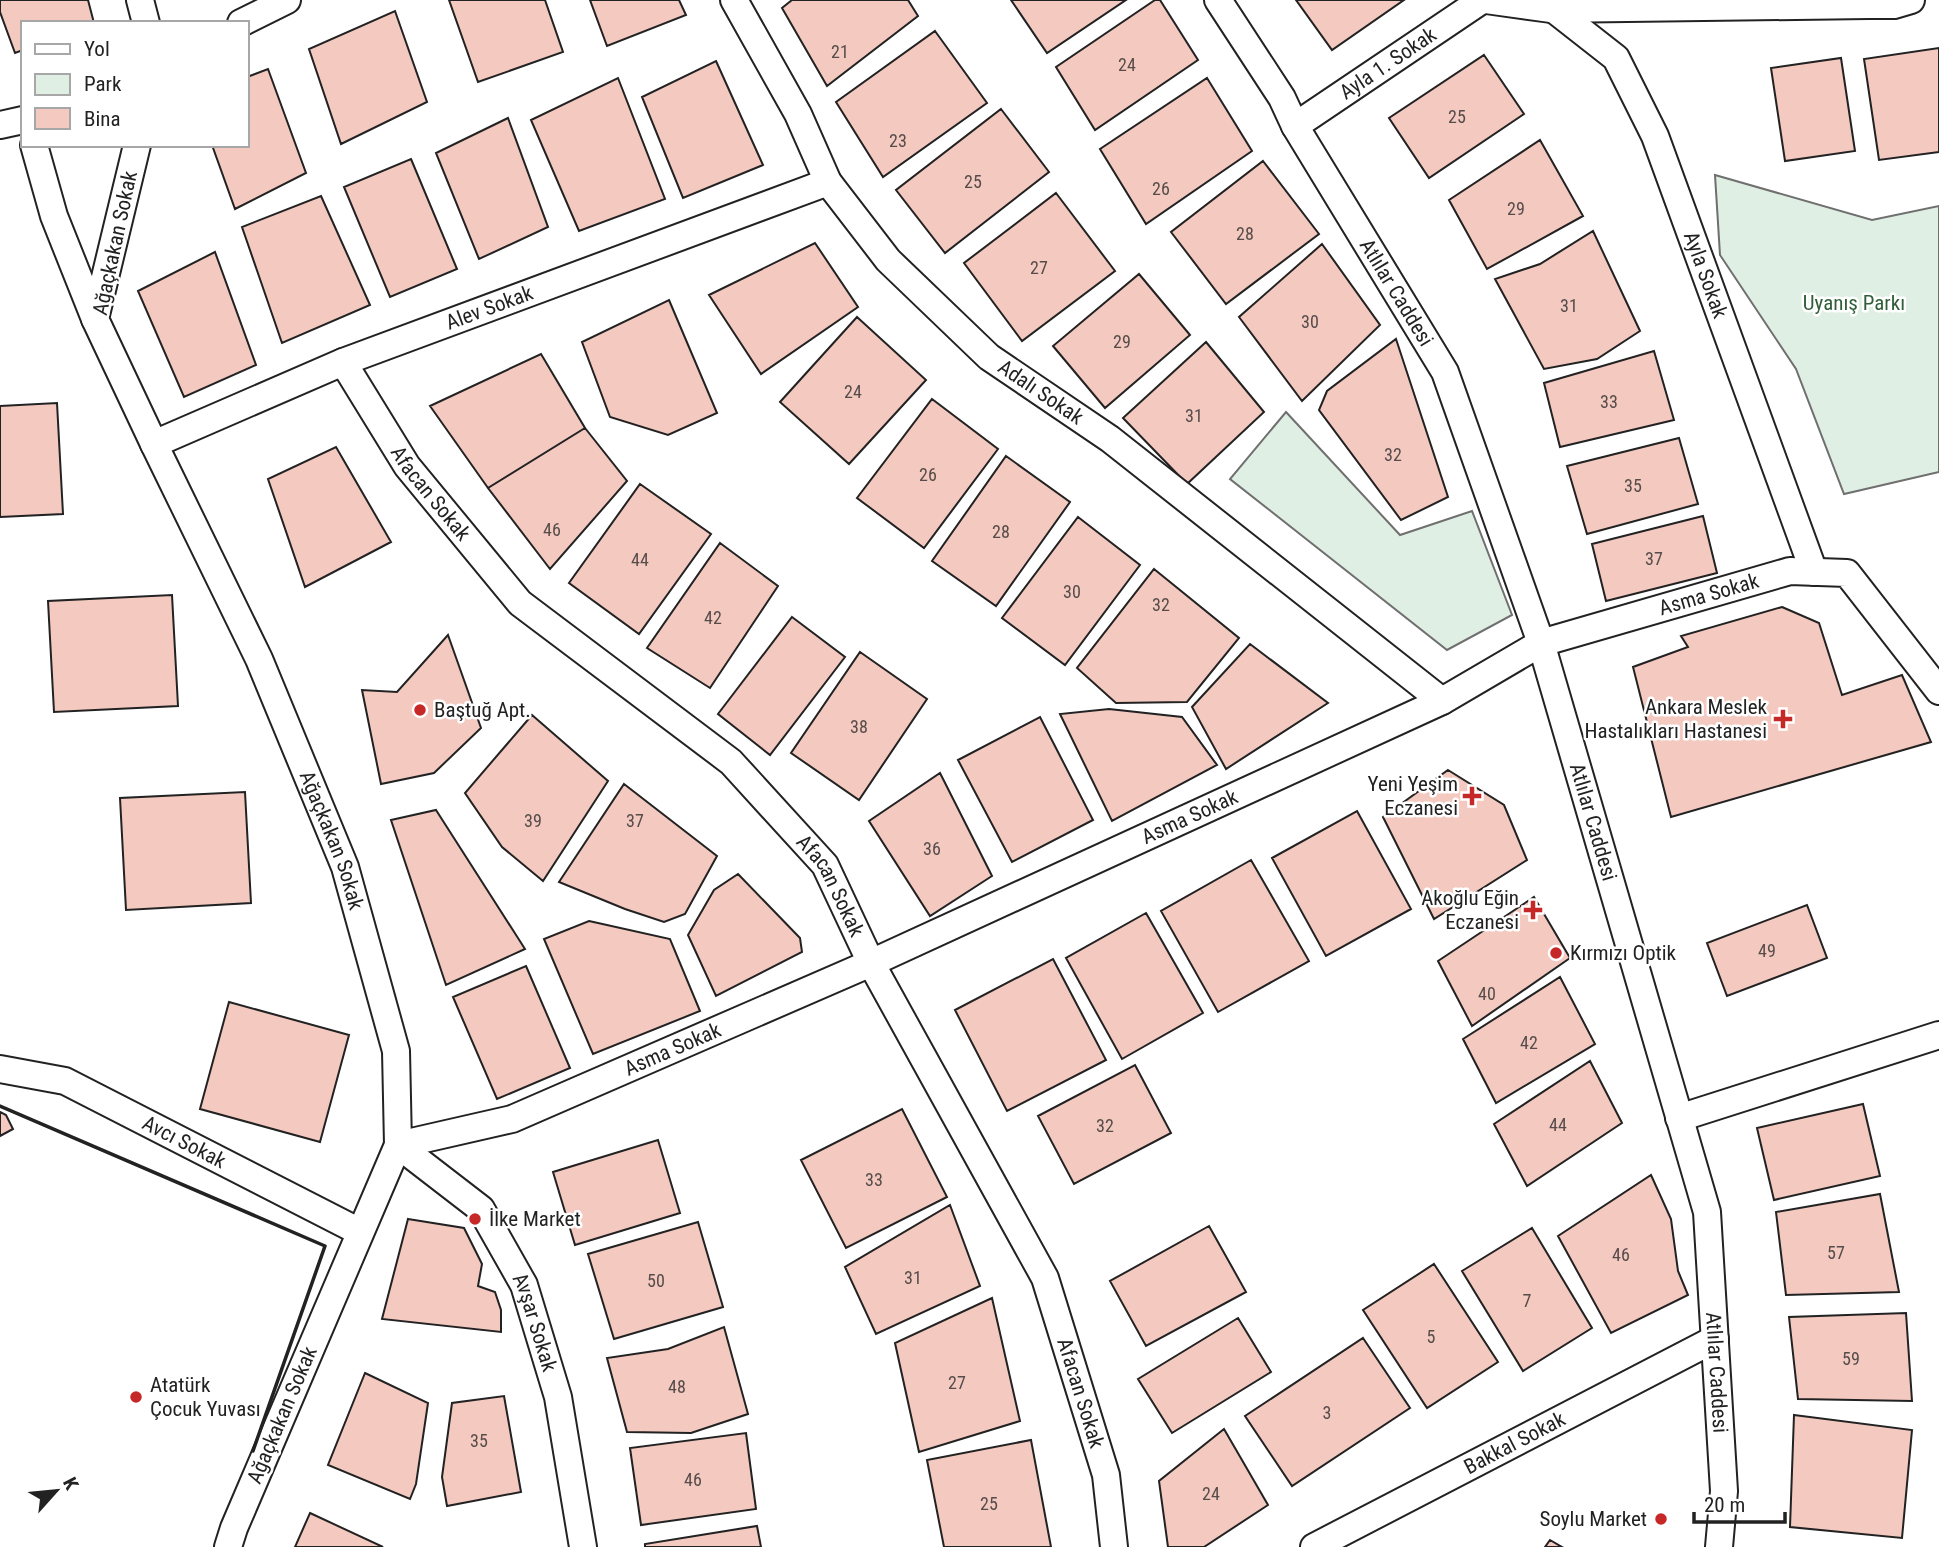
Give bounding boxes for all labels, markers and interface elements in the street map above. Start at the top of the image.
legend [21,21,248,147]
street label: Ayla 1. Sokak [1335,22,1441,104]
text: Yol [84,37,110,61]
house number: 21 [831,41,849,62]
house number: 24 [1118,54,1136,75]
text: Park [84,72,122,96]
house number: 25 [1448,106,1466,127]
text: Bina [84,107,121,131]
house number: 23 [889,130,907,151]
street label: Ağaçkakan Sokak [88,168,142,317]
house number: 25 [964,171,982,192]
house number: 26 [1152,178,1170,199]
house number: 29 [1507,198,1525,219]
house number: 28 [1236,223,1254,244]
street label: Ayla Sokak [1679,228,1733,322]
street label: Atlılar Caddesi [1355,235,1438,351]
house number: 27 [1030,257,1048,278]
street label: Alev Sokak [442,280,537,335]
park label: Uyanış Parkı [1803,291,1905,315]
house number: 31 [1560,295,1578,316]
house number: 30 [1301,311,1319,332]
house number: 29 [1113,331,1131,352]
street label: Adalı Sokak [994,355,1088,430]
house number: 24 [844,381,862,402]
house number: 33 [1600,391,1618,412]
house number: 31 [1185,405,1203,426]
street label: Afacan Sokak [386,442,476,546]
house number: 32 [1384,444,1402,465]
house number: 26 [919,464,937,485]
house number: 35 [1624,475,1642,496]
house number: 46 [543,519,561,540]
house number: 28 [992,521,1010,542]
house number: 37 [1645,548,1663,569]
house number: 44 [631,549,649,570]
street label: Asma Sokak [1656,569,1762,620]
house number: 30 [1063,581,1081,602]
house number: 32 [1152,594,1170,615]
house number: 42 [704,607,722,628]
place label: Ankara Meslek Hastalıkları Hastanesi [1584,695,1768,743]
place label: Baştuğ Apt. [434,698,531,722]
marker: Baştuğ Apt. [412,702,428,718]
marker: Ankara Meslek Hastalıkları Hastanesi [1773,709,1793,729]
house number: 38 [850,716,868,737]
street label: Atlılar Caddesi [1565,760,1622,883]
street label: Ağaçkakan Sokak [295,767,368,913]
place label: Yeni Yeşim Eczanesi [1368,772,1458,820]
street label: Asma Sokak [1138,784,1242,849]
marker: Yeni Yeşim Eczanesi [1464,788,1480,804]
house number: 39 [524,810,542,831]
house number: 37 [626,810,644,831]
street label: Afacan Sokak [792,830,869,941]
house number: 36 [923,838,941,859]
place label: Akoğlu Eğin Eczanesi [1421,886,1519,934]
marker: Akoğlu Eğin Eczanesi [1525,902,1541,918]
house number: 49 [1758,940,1776,961]
place label: Kırmızı Optik [1570,941,1677,965]
marker: Kırmızı Optik [1548,945,1564,961]
house number: 40 [1478,983,1496,1004]
street label: Asma Sokak [621,1018,725,1081]
house number: 42 [1520,1032,1538,1053]
street label: Avcı Sokak [138,1111,230,1174]
house number: 44 [1549,1114,1567,1135]
house number: 32 [1096,1115,1114,1136]
house number: 33 [865,1169,883,1190]
place label: İlke Market [489,1207,581,1231]
marker: İlke Market [467,1211,483,1227]
house number: 57 [1827,1242,1845,1263]
house number: 46 [1612,1244,1630,1265]
house number: 31 [904,1267,922,1288]
street label: Avşar Sokak [508,1269,562,1375]
house number: 50 [647,1270,665,1291]
house number: 7 [1523,1290,1532,1311]
street label: Atlılar Caddesi [1701,1311,1732,1434]
house number: 5 [1427,1326,1436,1347]
street label: Afacan Sokak [1052,1335,1109,1452]
street label: Ağaçkakan Sokak [242,1342,322,1487]
house number: 59 [1842,1348,1860,1369]
house number: 27 [948,1372,966,1393]
place label: Atatürk Çocuk Yuvası [150,1373,261,1421]
house number: 48 [668,1376,686,1397]
marker: Atatürk Çocuk Yuvası [128,1389,144,1405]
house number: 3 [1323,1402,1331,1423]
street label: Bakkal Sokak [1460,1407,1570,1479]
house number: 35 [470,1430,488,1451]
north arrow [21,1456,91,1526]
house number: 46 [684,1469,702,1490]
text: K [58,1474,84,1494]
scale bar [1694,1480,1785,1524]
house number: 24 [1202,1483,1220,1504]
house number: 25 [980,1493,998,1514]
text: 20 m [1704,1493,1745,1517]
place label: Soylu Market [1540,1507,1647,1531]
marker: Soylu Market [1653,1511,1669,1527]

